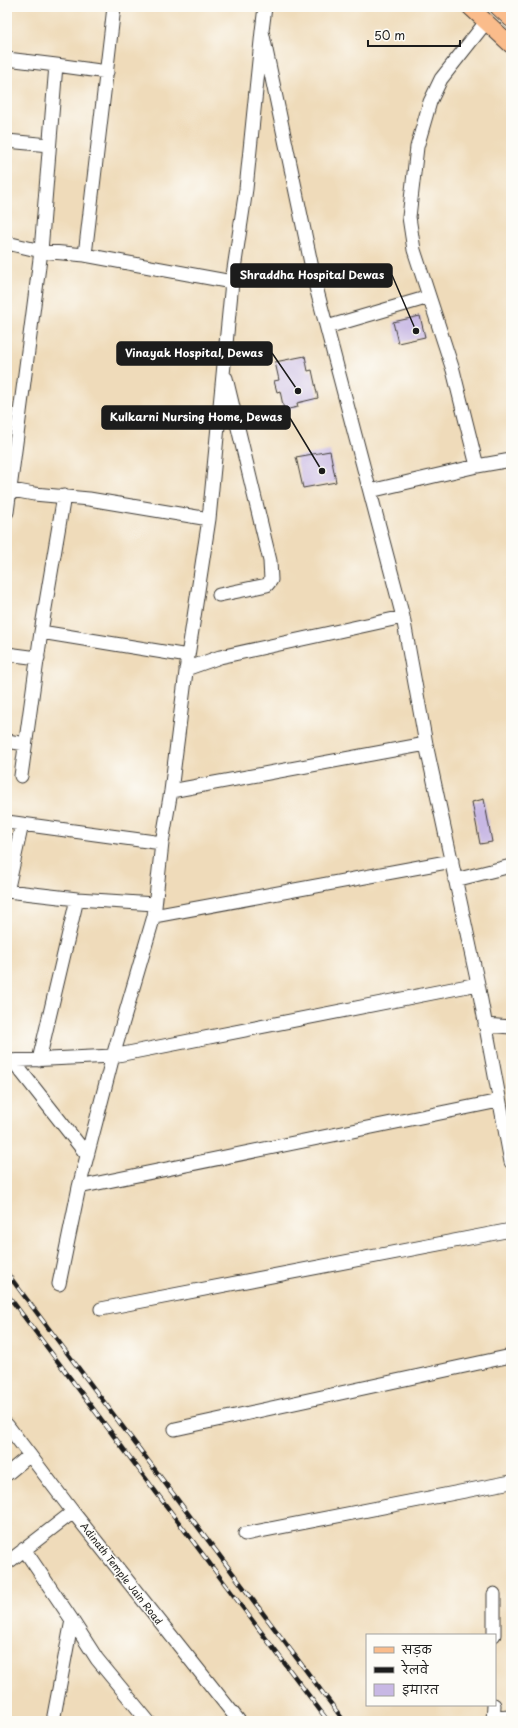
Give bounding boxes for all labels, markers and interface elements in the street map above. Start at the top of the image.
scale bar [368,22,460,48]
text: 50 m [374,26,405,44]
callout: Shraddha Hospital Dewas [231,264,392,287]
text: Shraddha Hospital Dewas [240,266,384,283]
callout: Vinayak Hospital, Dewas [117,342,272,365]
text: Vinayak Hospital, Dewas [125,344,263,361]
callout: Kulkarni Nursing Home, Dewas [102,406,290,429]
text: Kulkarni Nursing Home, Dewas [110,408,282,425]
street label: Adinath Temple Jain Road [77,1519,167,1627]
legend [366,1634,496,1706]
text: सड़क [401,1640,433,1658]
text: रेलवे [400,1659,429,1678]
text: इमारत [402,1680,440,1698]

